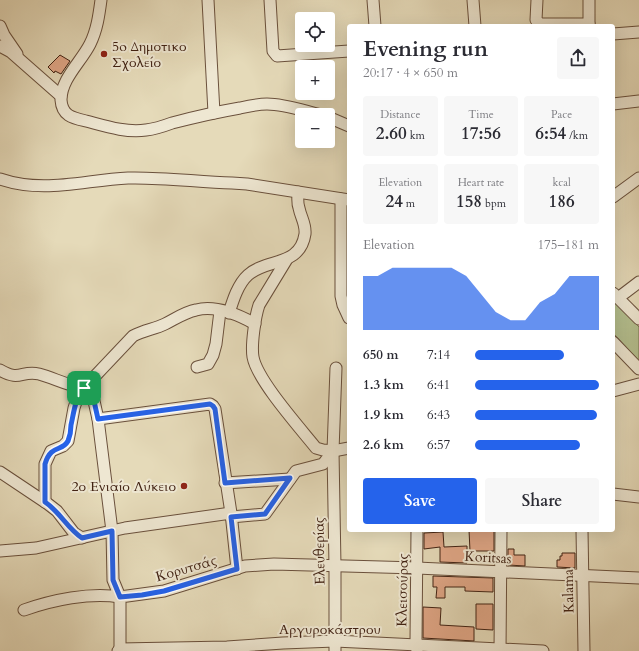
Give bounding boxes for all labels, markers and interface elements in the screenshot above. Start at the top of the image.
map controls [295,12,335,148]
button: locate [295,12,335,52]
text: Evening run [363,34,488,64]
place label: 5o Δημοτικο Σχολείο [112,37,187,72]
button: share [557,37,599,79]
marker: 5o Δημοτικο Σχολείο [99,49,109,59]
button: + [295,60,335,100]
text: 20:17 · 4 × 650 m [363,64,458,82]
text: Distance [380,107,420,122]
text: Time [468,107,494,122]
text: Pace [551,107,572,122]
button: − [295,108,335,148]
text: 2.60 [376,122,407,145]
text: 17:56 [461,122,501,145]
text: 6:54 [535,122,566,145]
text: km [407,128,425,143]
text: /km [566,128,588,143]
text: Elevation [378,175,422,190]
text: Heart rate [458,175,504,190]
text: kcal [552,175,571,190]
text: 24 [385,190,403,213]
text: 158 [456,190,482,213]
text: 186 [549,190,575,213]
text: m [403,196,415,211]
text: bpm [482,196,506,211]
text: Elevation [363,236,415,254]
text: 175–181 m [537,236,599,254]
text: 650 m [363,346,398,364]
text: 7:14 [427,346,450,364]
pin [67,371,101,405]
text: 1.3 km [363,376,404,394]
text: 6:41 [427,376,450,394]
icon: arrive [73,377,95,399]
text: 1.9 km [363,406,404,424]
text: 6:43 [427,406,450,424]
text: 2.6 km [363,436,404,454]
text: 6:57 [427,436,450,454]
place label: 2ο Ενιαίο Λύκειο [71,477,176,496]
button: Save [363,478,477,524]
button: Share [485,478,599,524]
marker: 2ο Ενιαίο Λύκειο [179,481,189,491]
street label: Ελευθερίας [309,517,330,585]
street label: Koritsas [464,547,512,568]
street label: Κορυτσάς [154,551,219,586]
street label: Κλεισούρας [392,553,413,627]
street label: Kalama [559,569,578,613]
street label: Αργυροκάστρου [279,620,381,639]

